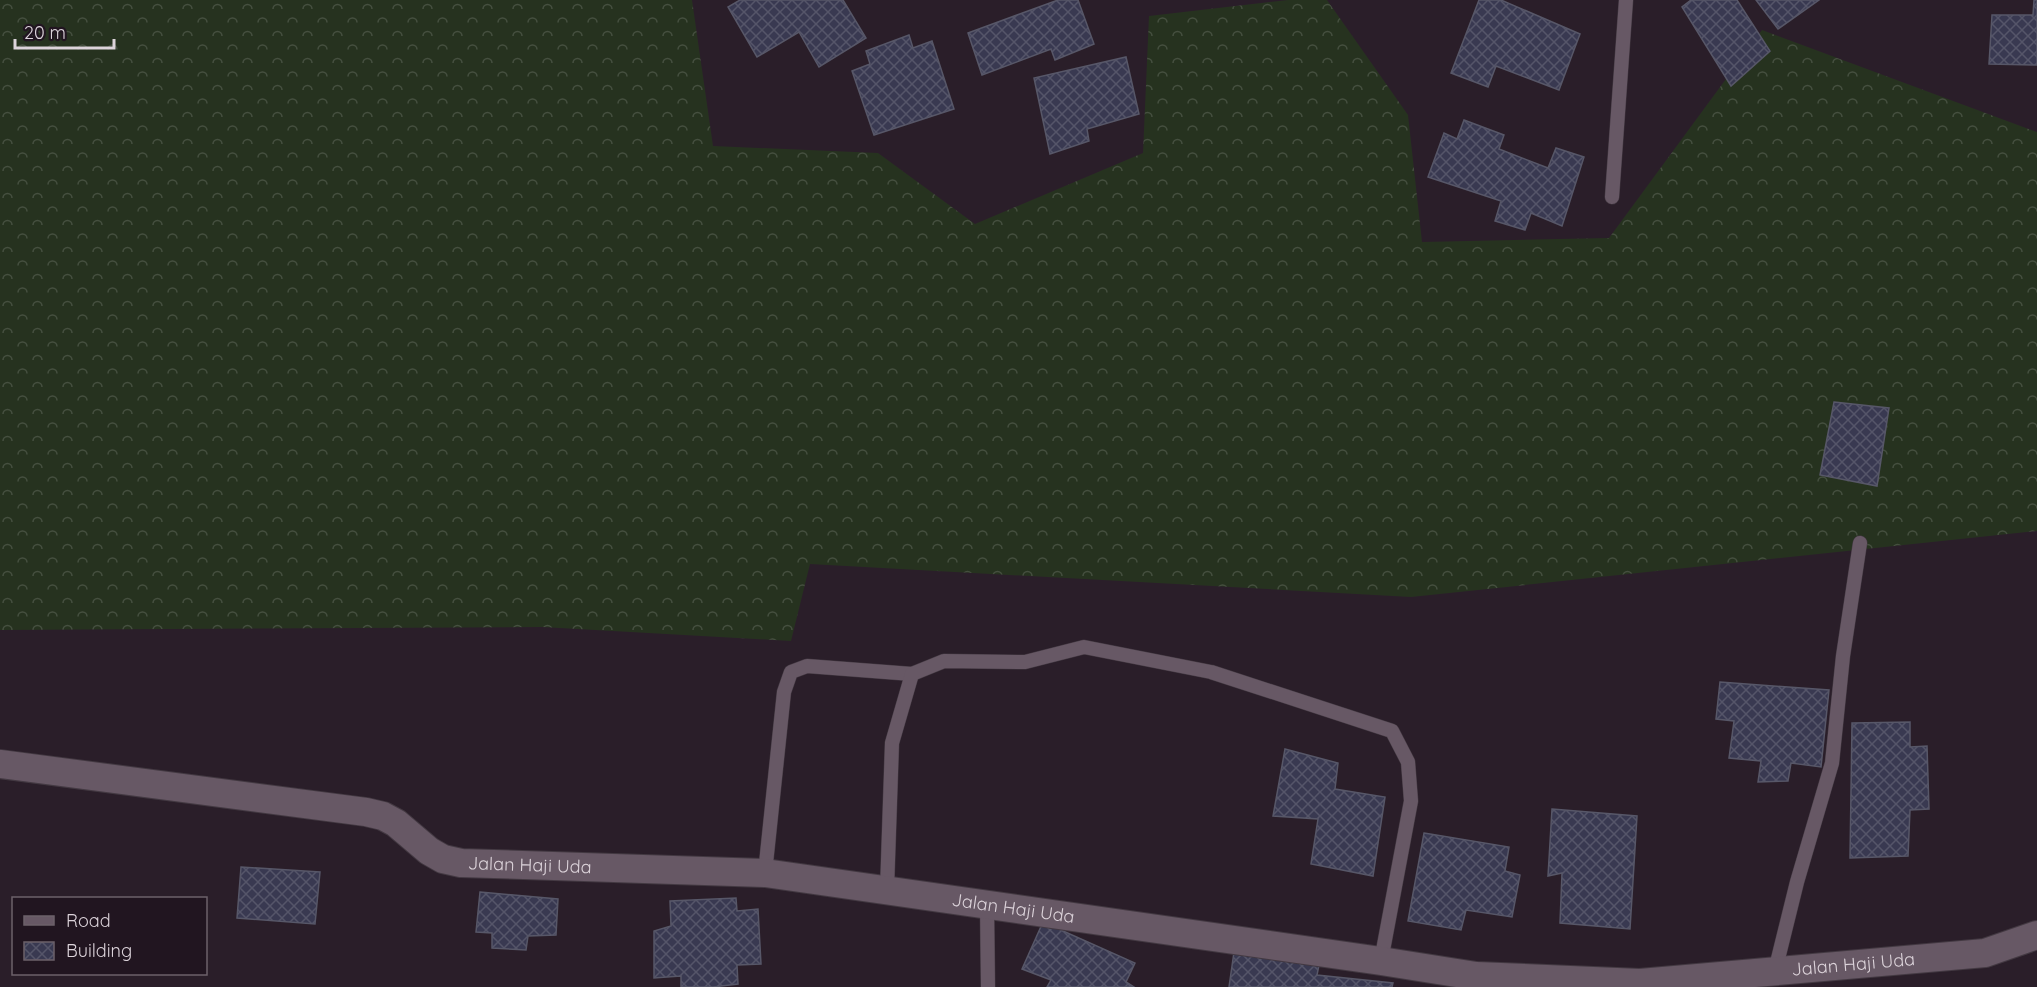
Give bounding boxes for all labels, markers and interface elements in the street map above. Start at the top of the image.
scale bar [15,12,114,50]
text: 20 m [24,21,66,44]
street label: Jalan Haji Uda [468,851,592,878]
street label: Jalan Haji Uda [950,888,1076,928]
legend [12,897,207,975]
text: Road [66,909,111,932]
text: Building [66,939,132,962]
street label: Jalan Haji Uda [1791,947,1916,981]

